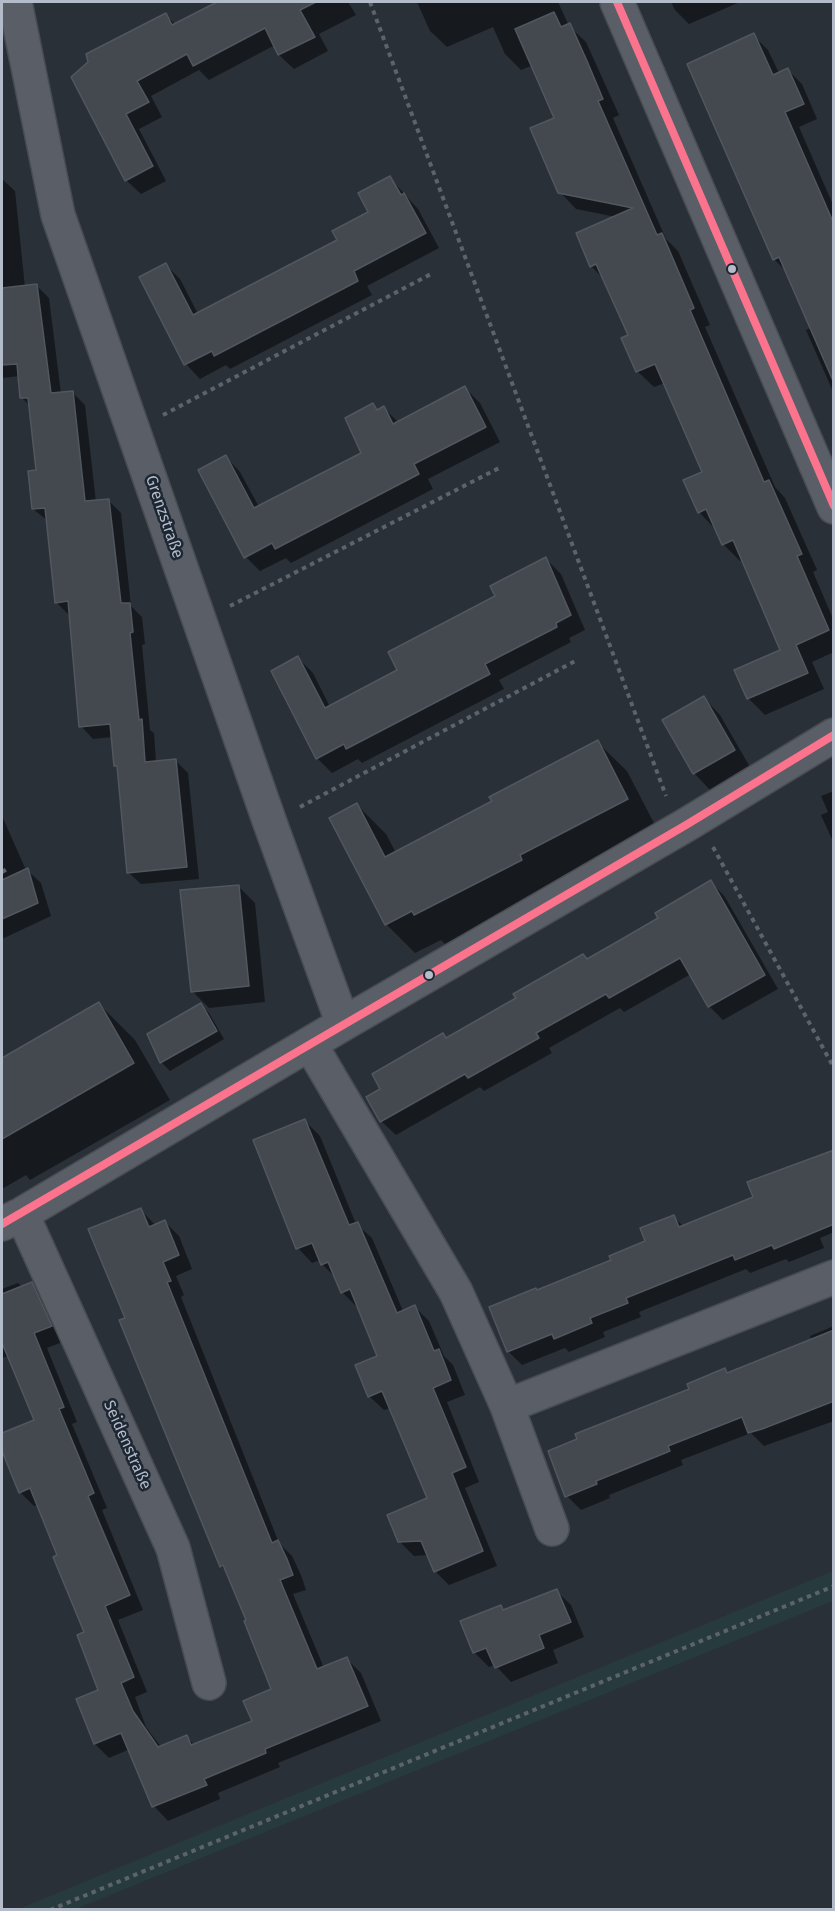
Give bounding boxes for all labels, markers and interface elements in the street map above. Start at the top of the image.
unlabelled marker [726,263,738,275]
street label: Grenzstraße [141,473,187,561]
unlabelled marker [423,969,435,981]
street label: Seidenstraße [99,1398,155,1492]

